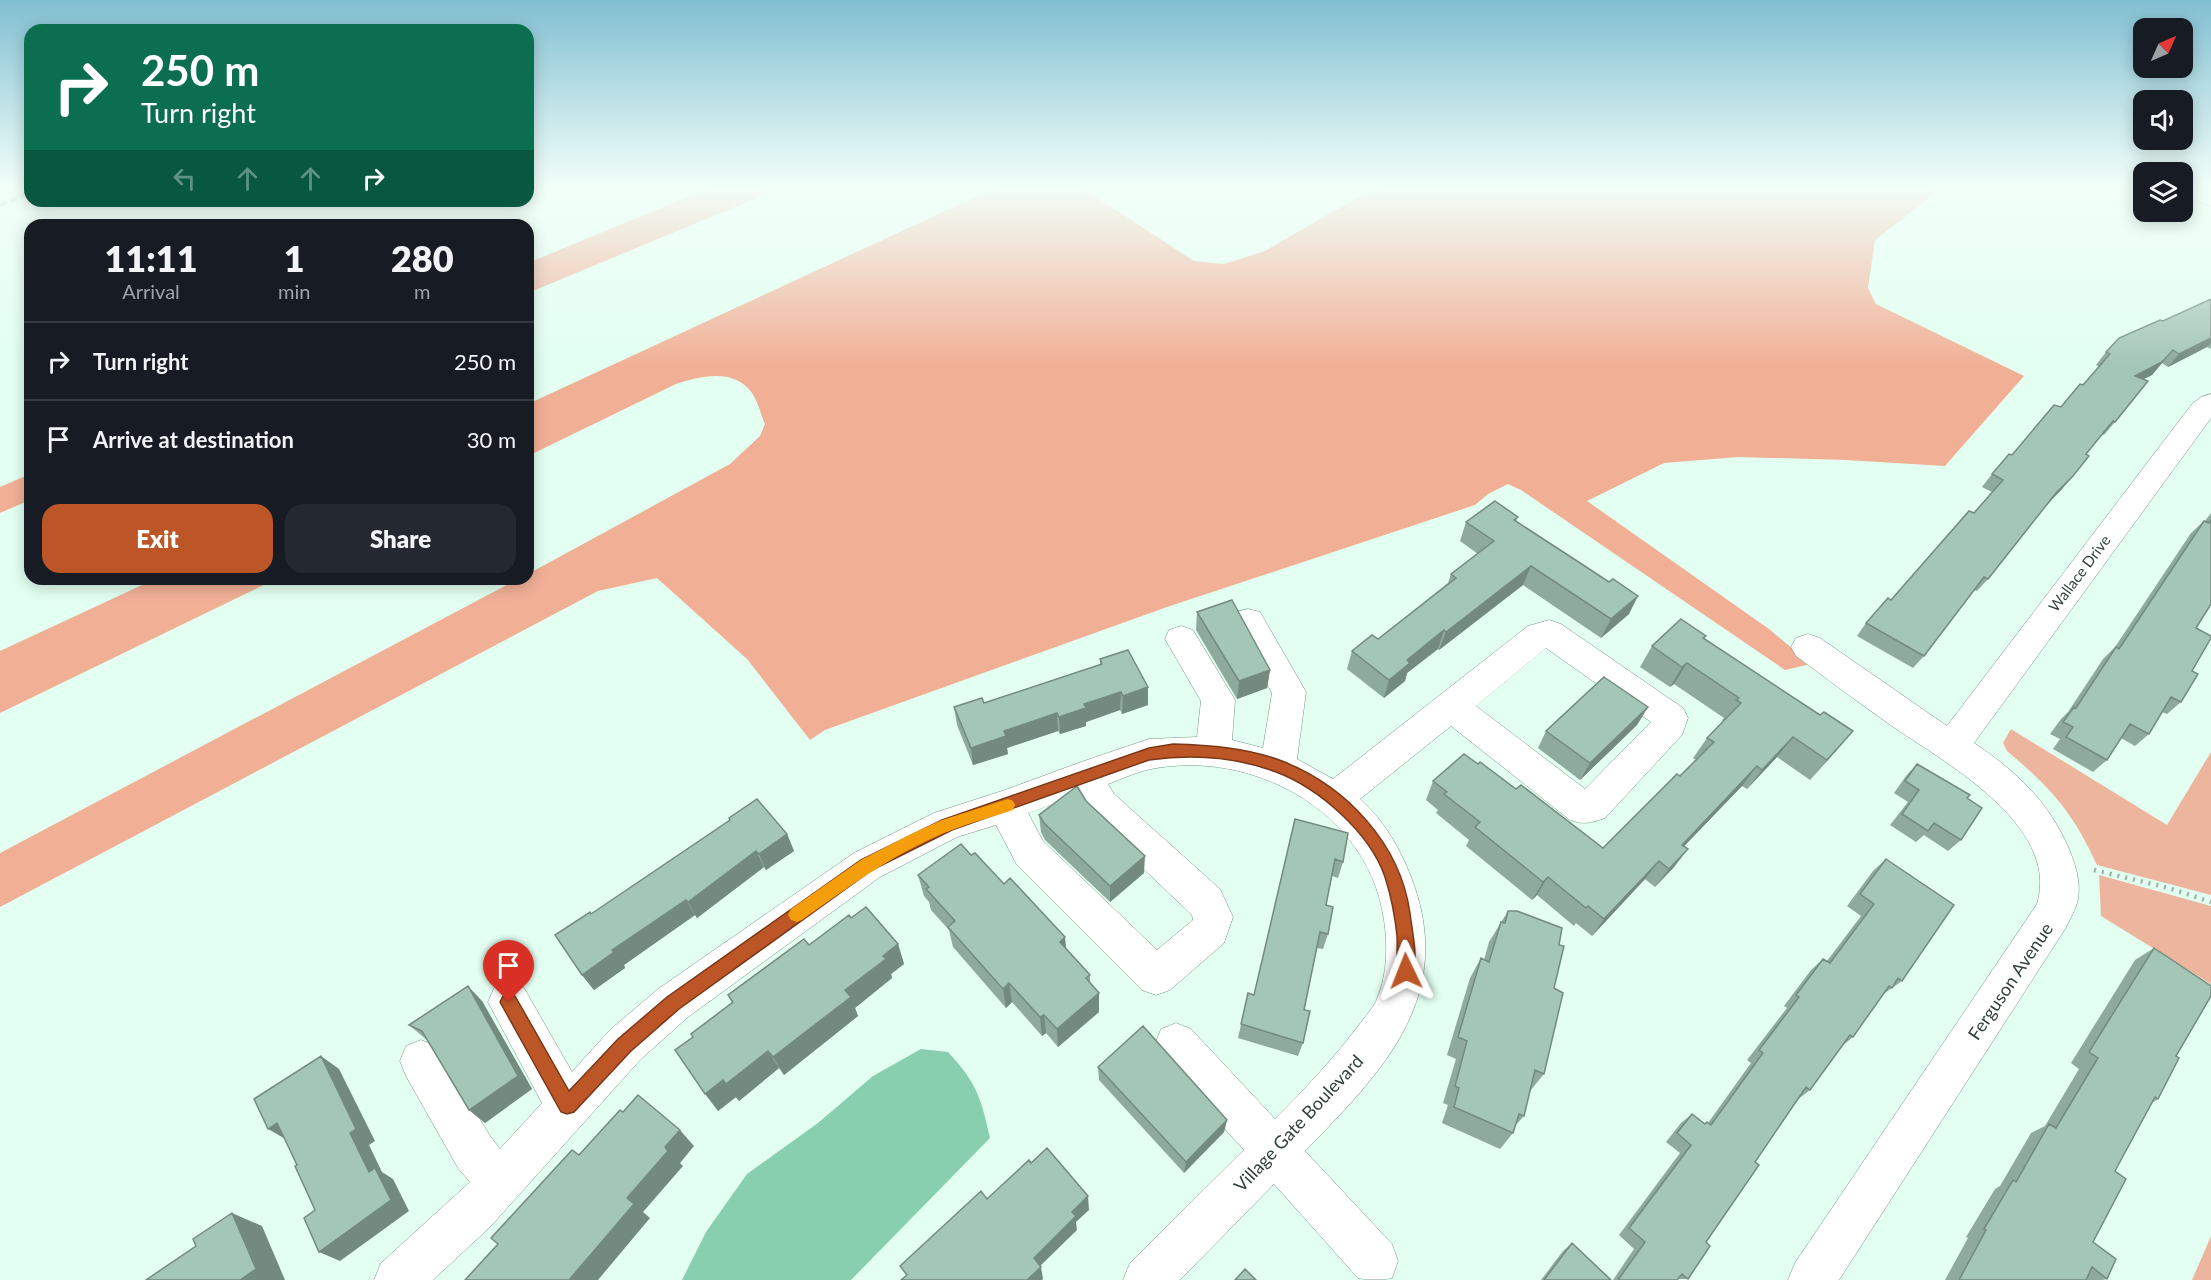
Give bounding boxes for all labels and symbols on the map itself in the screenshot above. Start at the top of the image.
north arrow [2133,18,2193,78]
street label: Wallace Drive [2044,531,2114,615]
street label: Ferguson Avenue [1963,918,2057,1044]
position arrow [1374,939,1438,1003]
pin [483,940,534,1002]
street label: Village Gate Boulevard [1229,1050,1367,1196]

